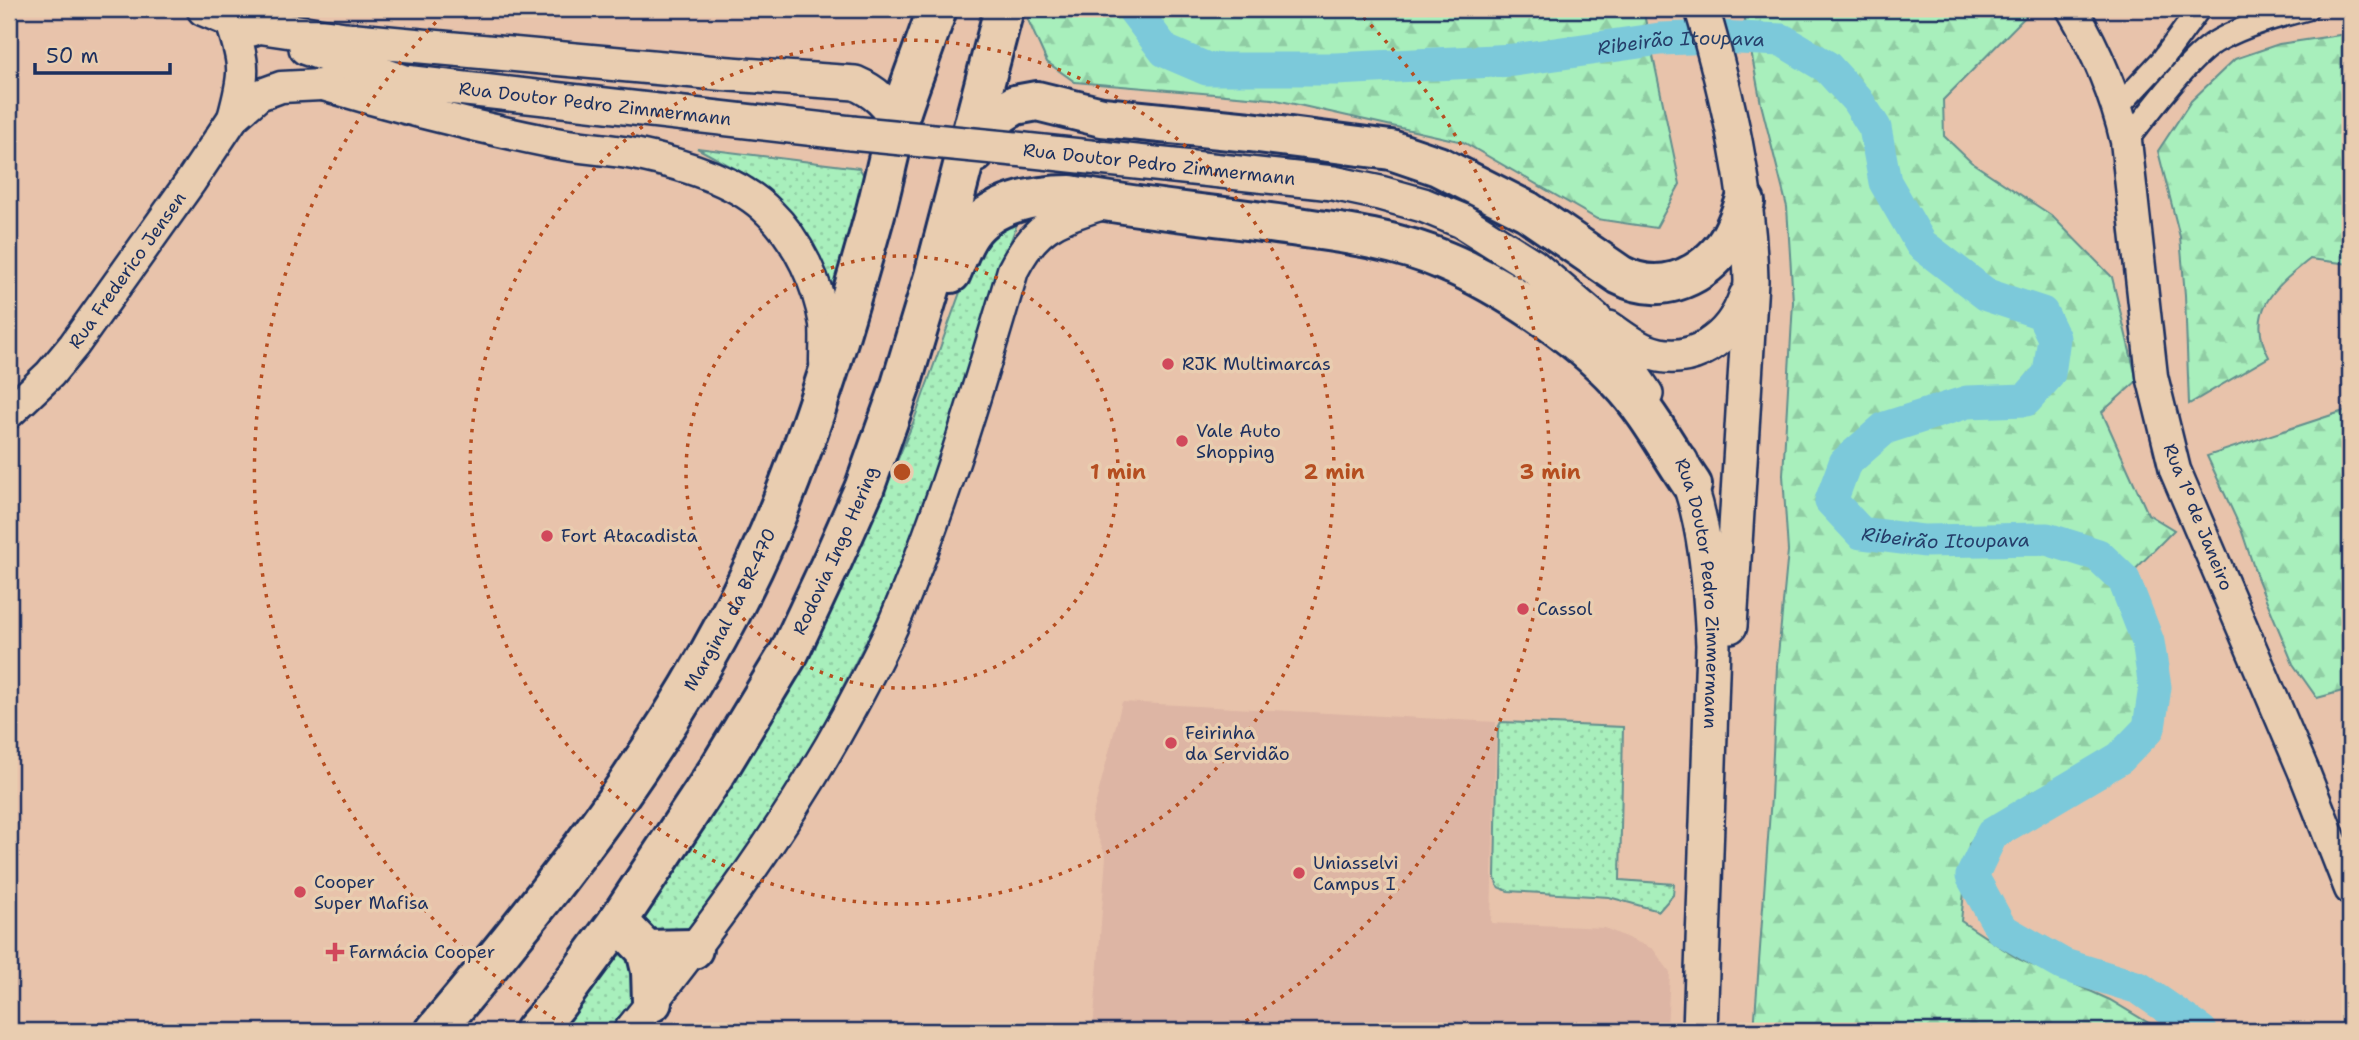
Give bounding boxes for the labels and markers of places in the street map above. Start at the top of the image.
place label: RJK Multimarcas [1182,352,1331,376]
marker: RJK Multimarcas [1160,356,1176,372]
place label: Vale Auto Shopping [1196,419,1281,464]
marker: Vale Auto Shopping [1174,433,1190,449]
centre of rings [890,460,914,484]
place label: Fort Atacadista [561,524,698,548]
marker: Fort Atacadista [539,528,555,544]
place label: Cassol [1537,597,1593,621]
marker: Cassol [1515,601,1531,617]
place label: Feirinha da Servidão [1185,721,1290,766]
marker: Feirinha da Servidão [1163,735,1179,751]
place label: Uniasselvi Campus I [1313,851,1399,896]
marker: Uniasselvi Campus I [1291,865,1307,881]
place label: Cooper Super Mafisa [314,870,428,915]
marker: Cooper Super Mafisa [292,884,308,900]
place label: Farmácia Cooper [349,940,495,964]
marker: Farmácia Cooper [327,944,343,960]

